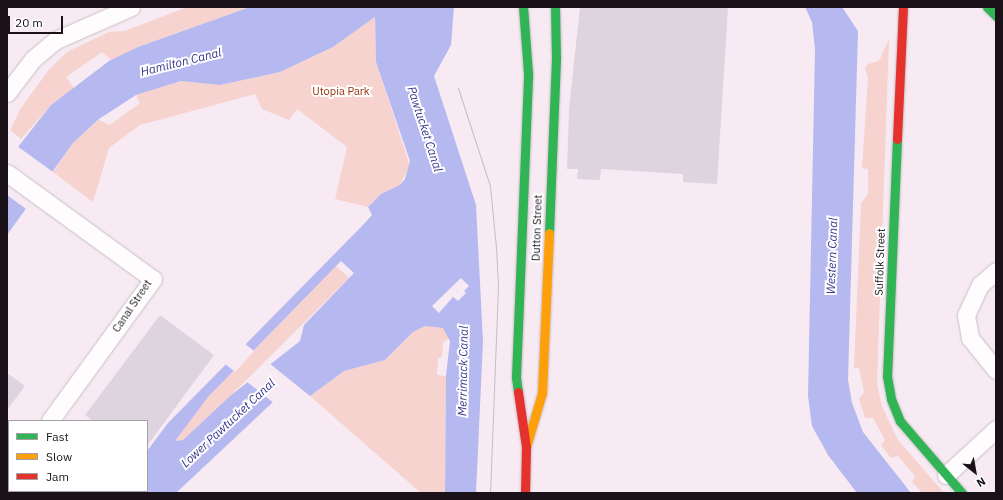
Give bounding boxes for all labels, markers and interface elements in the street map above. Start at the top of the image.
scale bar [10,8,65,34]
text: 20 m [15,15,43,30]
water label: Hamilton Canal [139,45,223,79]
park label: Utopia Park [312,84,370,98]
water label: Pawtucket Canal [404,84,446,174]
street label: Dutton Street [529,195,545,261]
water label: Western Canal [823,217,841,295]
street label: Suffolk Street [872,228,888,296]
street label: Canal Street [110,277,154,335]
water label: Merrimack Canal [455,326,471,416]
water label: Lower Pawtucket Canal [178,376,278,470]
legend [8,420,148,492]
text: Fast [46,429,69,444]
text: Slow [46,449,72,464]
north arrow [955,452,995,492]
text: Jam [46,469,69,484]
text: N [974,474,988,490]

